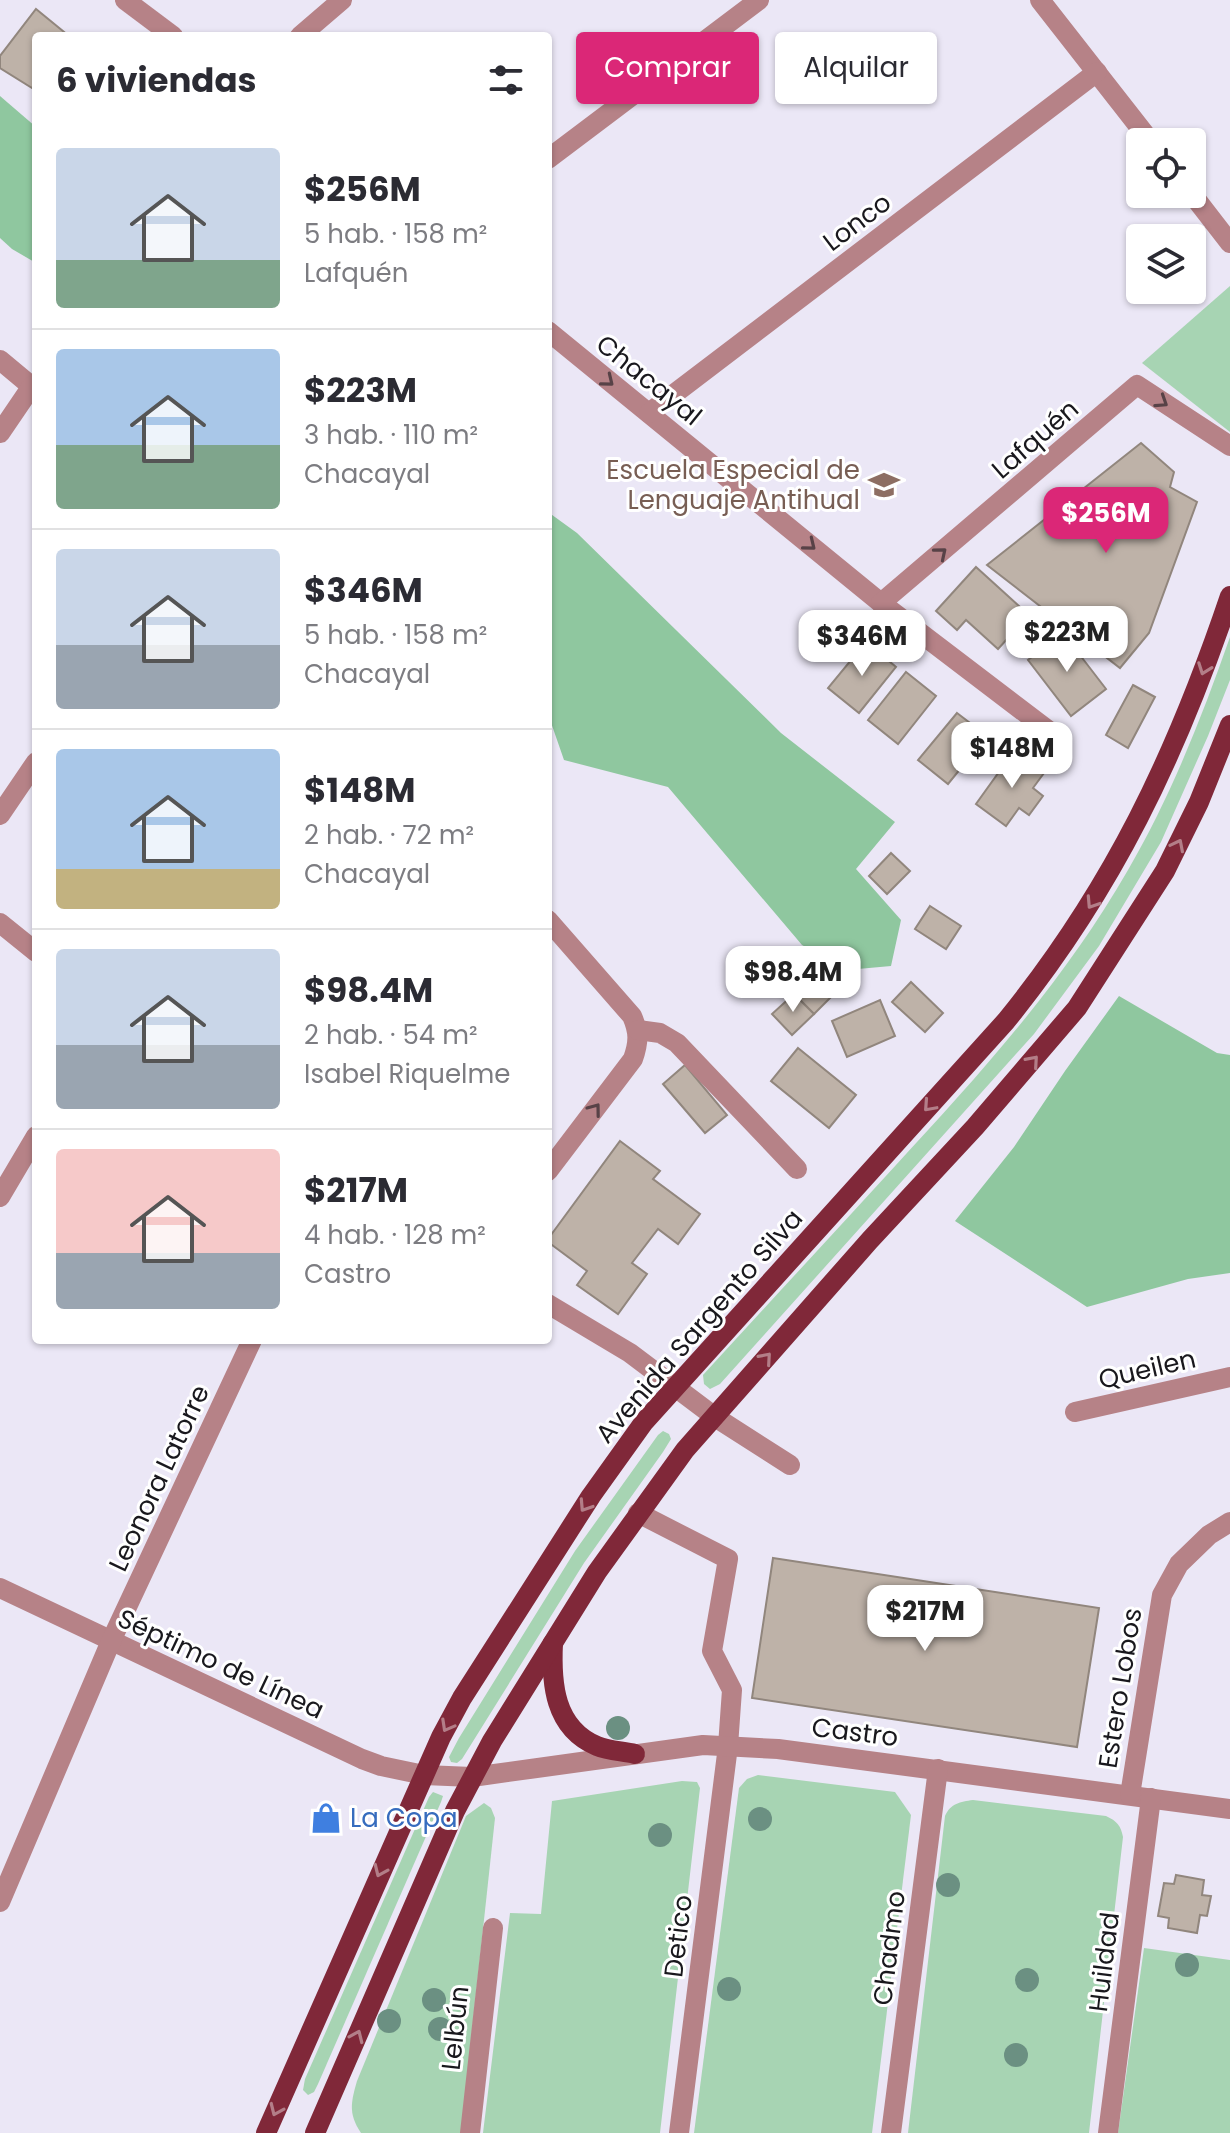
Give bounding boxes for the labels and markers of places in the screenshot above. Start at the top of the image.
place label: Escuela Especial de Lenguaje Antihual [606,452,860,518]
school or university icon: Escuela Especial de Lenguaje Antihual [867,468,901,502]
pin: $256M [1050,487,1162,555]
pin: $223M [1011,606,1123,674]
pin: $346M [806,610,918,678]
pin: $148M [956,722,1068,790]
pin: $98.4M [728,946,858,1014]
pin: $217M [869,1585,981,1653]
place label: La Copa [350,1800,458,1836]
shop icon: La Copa [309,1801,343,1835]

